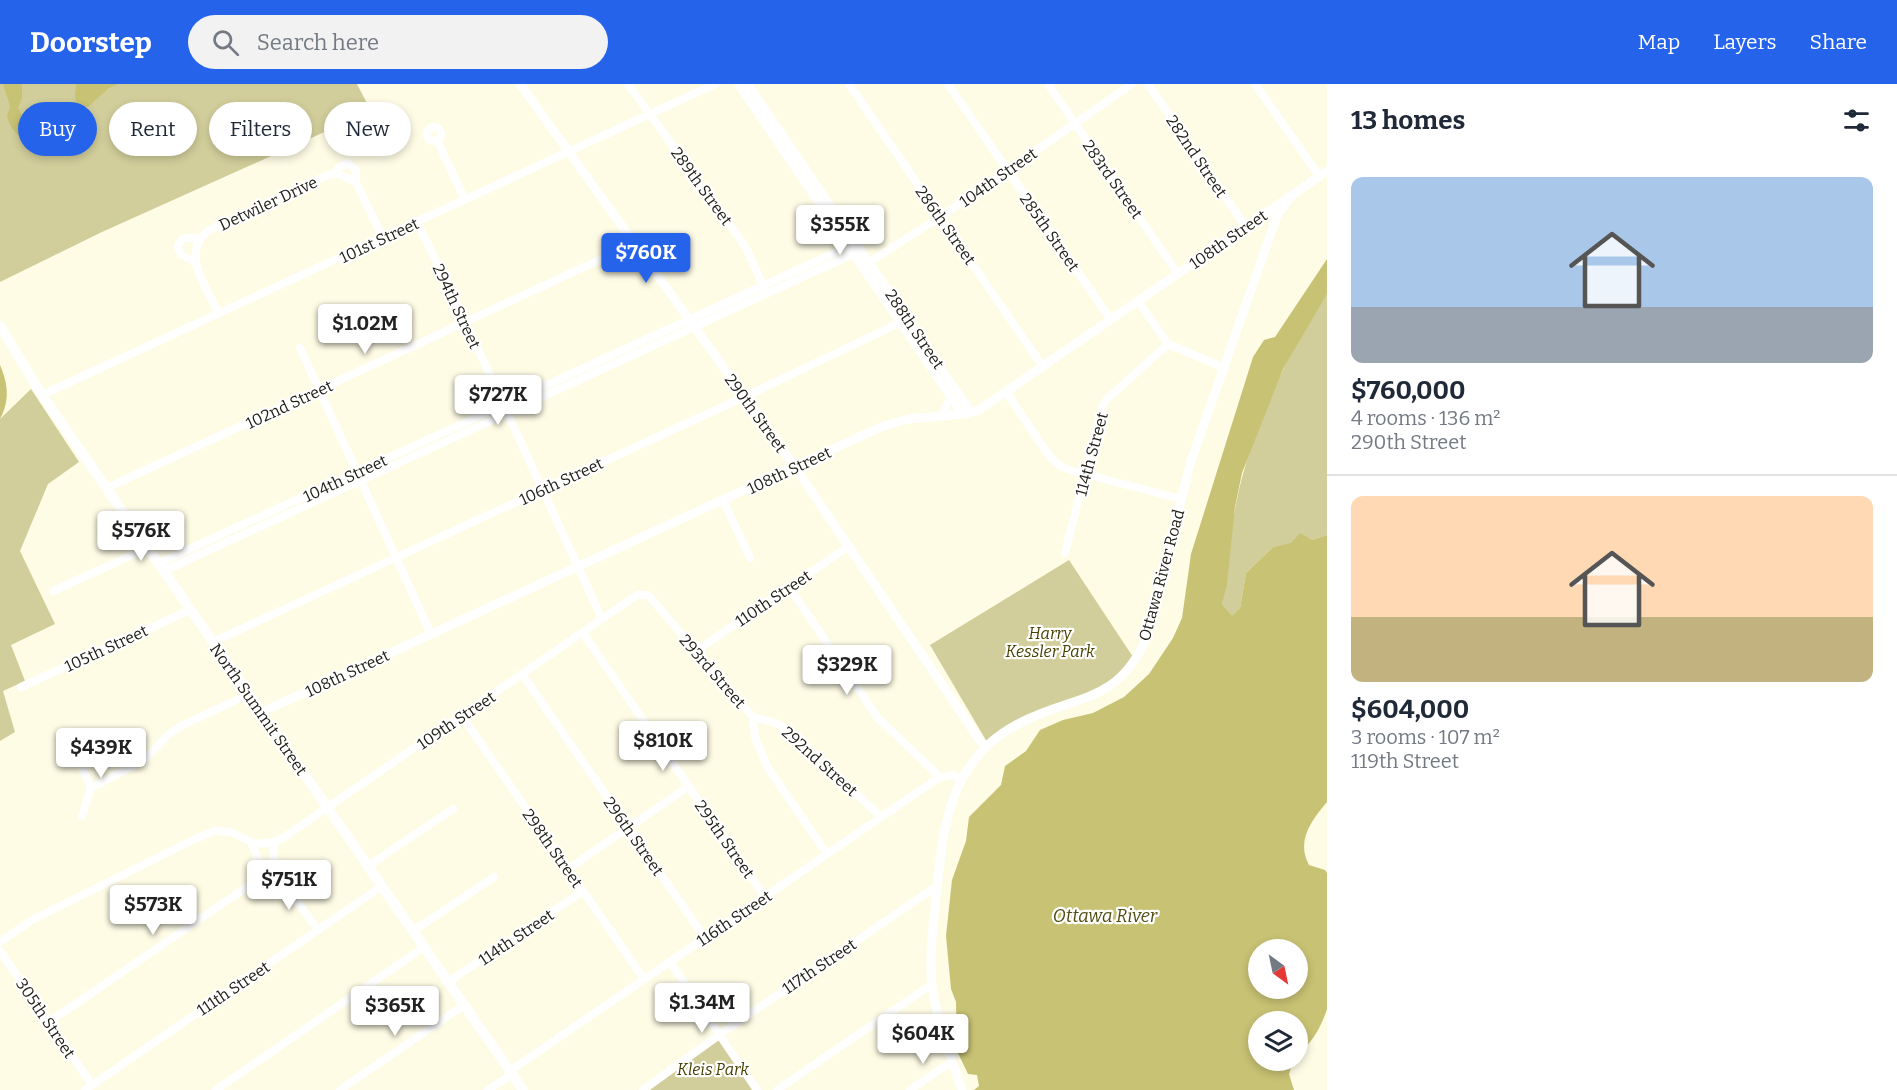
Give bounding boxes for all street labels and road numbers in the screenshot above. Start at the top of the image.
street label: 282nd Street [1162,112,1231,201]
street label: 283rd Street [1079,136,1147,222]
street label: 289th Street [667,144,736,229]
street label: 104th Street [956,144,1041,211]
street label: Detwiler Drive [216,172,320,235]
street label: 286th Street [912,182,980,268]
street label: 285th Street [1016,190,1084,275]
street label: 108th Street [1186,206,1271,273]
street label: 101st Street [337,214,422,267]
street label: 294th Street [429,261,485,352]
street label: 288th Street [881,286,948,373]
street label: 290th Street [721,370,791,456]
street label: 102nd Street [243,376,336,433]
street label: 114th Street [1071,410,1112,498]
street label: 108th Street [744,443,834,498]
street label: 104th Street [300,451,390,506]
street label: 106th Street [516,454,606,509]
street label: Ottawa River Road [1135,507,1188,643]
street label: 110th Street [732,566,815,631]
street label: 105th Street [62,621,151,676]
street label: 293rd Street [676,631,750,712]
street label: North Summit Street [206,640,311,779]
street label: 108th Street [302,646,392,701]
street label: 109th Street [414,687,499,753]
street label: 292nd Street [778,723,861,800]
street label: 296th Street [600,793,668,879]
street label: 295th Street [691,797,758,882]
street label: 298th Street [519,805,587,891]
street label: 116th Street [693,886,776,950]
street label: 114th Street [475,905,558,969]
street label: 117th Street [779,935,860,998]
street label: 111th Street [193,957,273,1020]
street label: 305th Street [12,975,79,1062]

